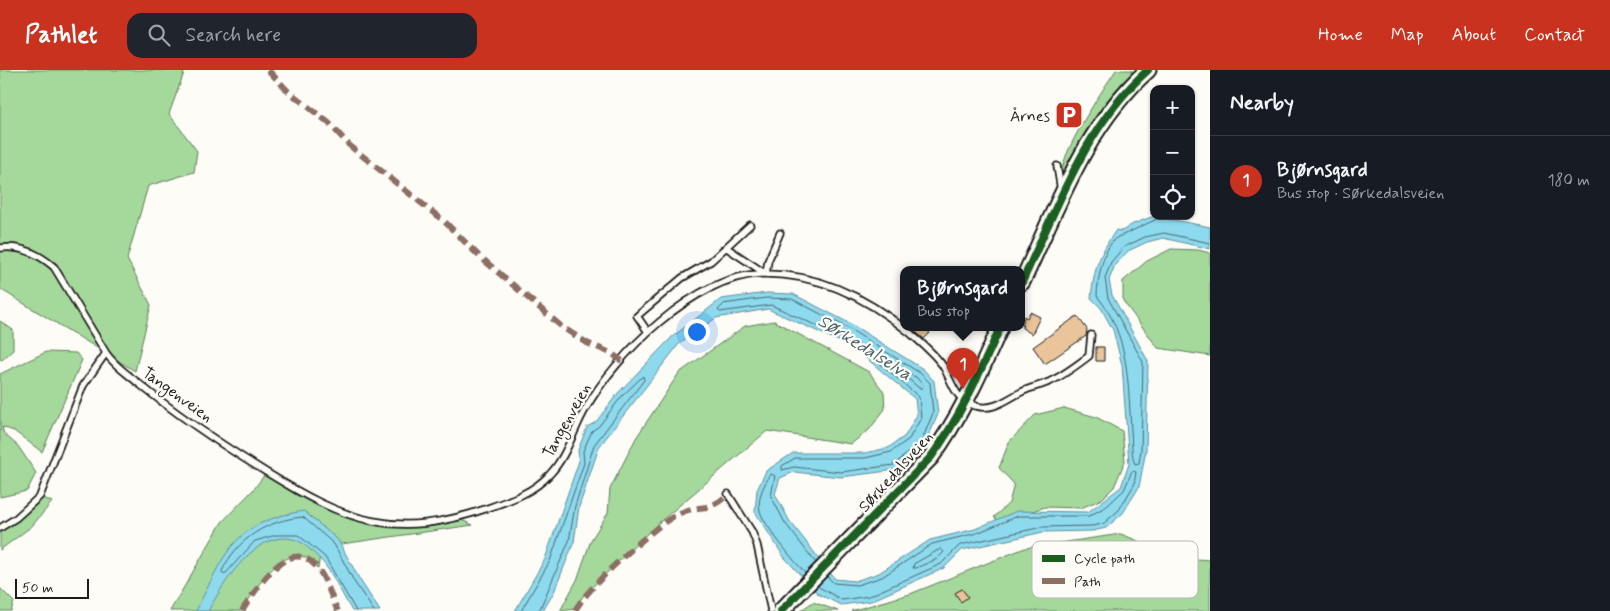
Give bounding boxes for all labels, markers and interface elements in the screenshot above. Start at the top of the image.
search box [127,13,477,58]
text: Pathlet [25,20,97,51]
icon: search [145,21,173,49]
text: Search here [185,23,281,48]
text: Home [1318,23,1363,47]
text: Map [1391,23,1424,47]
text: About [1452,23,1496,47]
text: Contact [1524,23,1585,47]
map controls [1150,85,1195,220]
button: + [1150,85,1195,130]
text: Nearby [1230,89,1294,117]
parking icon: Årnes [1054,100,1084,130]
place label: Årnes [1010,106,1050,127]
button: − [1150,130,1195,175]
text: Bjørnsgard [1277,158,1368,183]
text: 1 [1242,170,1250,191]
text: 180 m [1547,170,1590,191]
button: locate [1150,175,1195,220]
text: Bus stop · Sørkedalsveien [1277,183,1444,204]
popup [900,266,1025,331]
text: Bjørnsgard [917,276,1008,301]
text: Bus stop [917,301,970,322]
water label: Sørkedalselva [813,309,916,386]
your location [684,319,710,345]
pin: 1 [947,348,979,389]
street label: Tangenveien [137,363,216,429]
street label: Tangenveien [538,380,597,462]
street label: Sørkedalsveien [854,427,938,517]
legend [1032,541,1198,598]
text: Cycle path [1074,550,1135,568]
text: Path [1074,573,1101,591]
scale bar [15,576,89,599]
text: 50 m [22,579,53,597]

